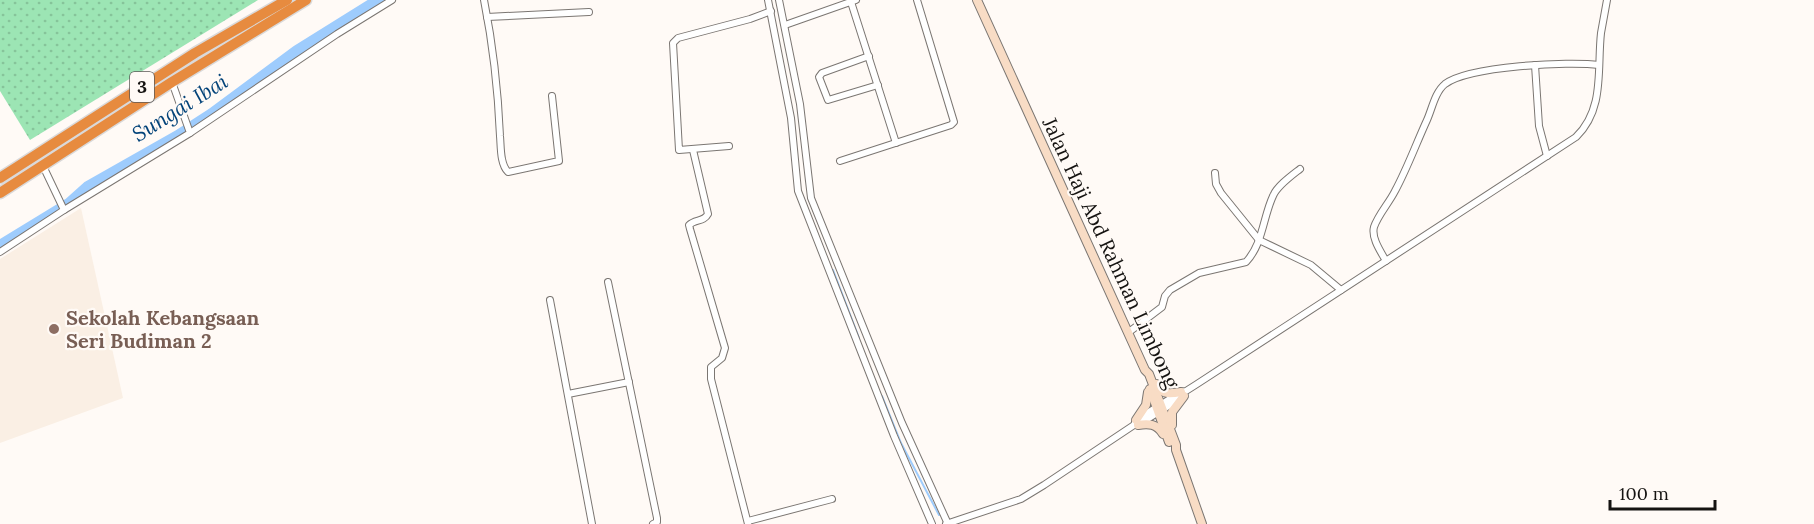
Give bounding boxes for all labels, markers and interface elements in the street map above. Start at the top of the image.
water label: Sungai Ibai [127,67,233,148]
road number: 3 [130,72,154,102]
street label: Jalan Haji Abd Rahman Limbong [1037,112,1186,393]
place label: Sekolah Kebangsaan Seri Budiman 2 [66,305,260,353]
marker: Sekolah Kebangsaan Seri Budiman 2 [47,322,61,336]
scale bar [1610,473,1715,511]
text: 100 m [1619,482,1669,505]

